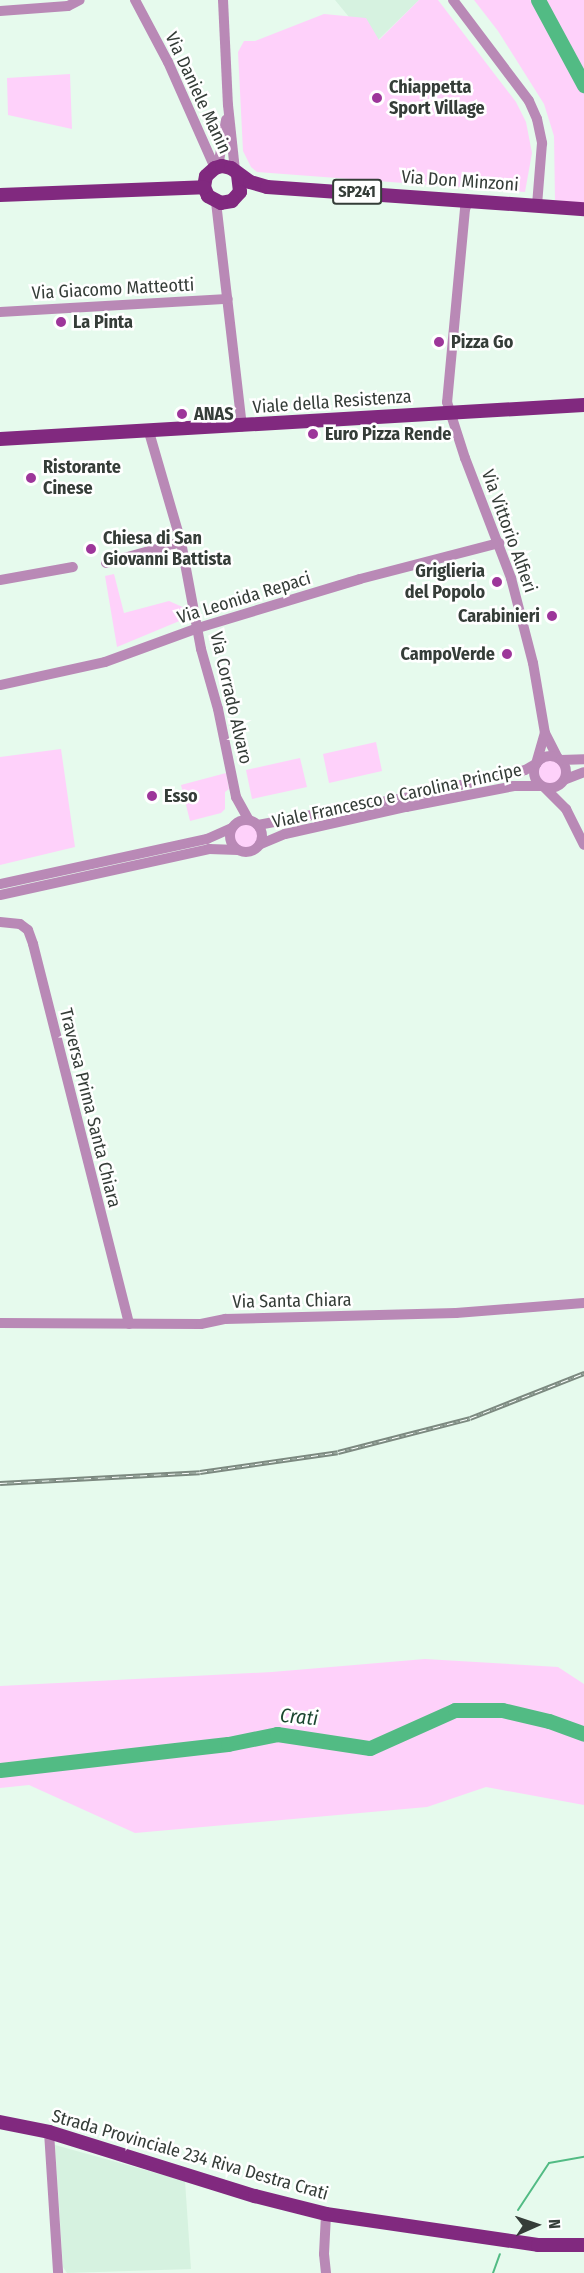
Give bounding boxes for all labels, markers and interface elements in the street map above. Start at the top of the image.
street label: Via Daniele Manin [160,29,236,157]
place label: Chiappetta Sport Village [389,77,485,119]
marker: Chiappetta Sport Village [370,91,384,105]
street label: Via Don Minzoni [401,166,519,196]
road number: SP241 [332,179,382,205]
street label: Via Giacomo Matteotti [31,274,195,304]
place label: La Pinta [73,311,133,333]
marker: La Pinta [54,315,68,329]
place label: Pizza Go [451,331,513,353]
marker: Pizza Go [432,335,446,349]
street label: Viale della Resistenza [252,386,412,418]
place label: ANAS [194,403,234,425]
marker: ANAS [175,407,189,421]
place label: Euro Pizza Rende [325,423,451,445]
marker: Euro Pizza Rende [306,427,320,441]
place label: Ristorante Cinese [43,457,121,500]
street label: Via Vittorio Alfieri [477,467,541,595]
marker: Ristorante Cinese [24,471,38,485]
place label: Chiesa di San Giovanni Battista [103,528,231,570]
marker: Chiesa di San Giovanni Battista [84,542,98,556]
place label: Griglieria del Popolo [405,561,485,604]
street label: Via Leonida Repaci [175,567,313,629]
marker: Griglieria del Popolo [490,575,504,589]
place label: Carabinieri [458,605,540,627]
marker: Carabinieri [545,609,559,623]
street label: Via Corrado Alvaro [205,630,257,766]
place label: CampoVerde [401,643,495,665]
marker: CampoVerde [500,647,514,661]
street label: Viale Francesco e Carolina Principe [270,759,524,833]
place label: Esso [164,785,198,807]
marker: Esso [145,789,159,803]
street label: Traversa Prima Santa Chiara [55,1006,125,1210]
street label: Via Santa Chiara [232,1289,352,1313]
water label: Crati [279,1703,319,1731]
street label: Strada Provinciale 234 Riva Destra Crati [49,2105,331,2205]
north arrow [506,2195,566,2255]
text: N [545,2219,564,2229]

